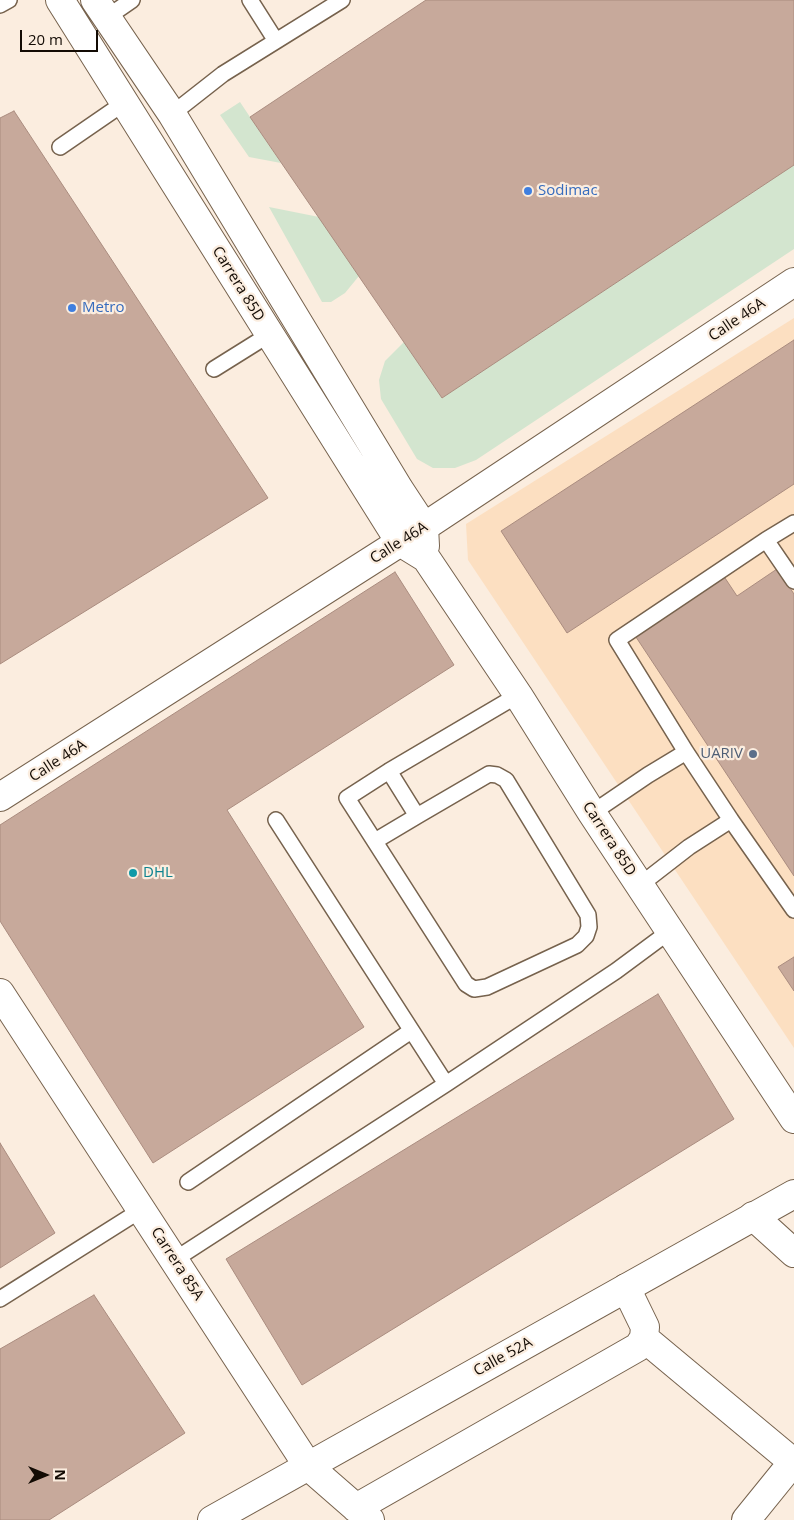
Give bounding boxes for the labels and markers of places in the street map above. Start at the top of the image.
place label: Sodimac [538,182,598,200]
marker: Sodimac [522,185,534,197]
place label: Metro [82,299,124,317]
marker: Metro [66,302,78,314]
place label: UARIV [700,745,743,763]
marker: UARIV [747,748,759,760]
place label: DHL [143,864,173,882]
marker: DHL [127,867,139,879]

